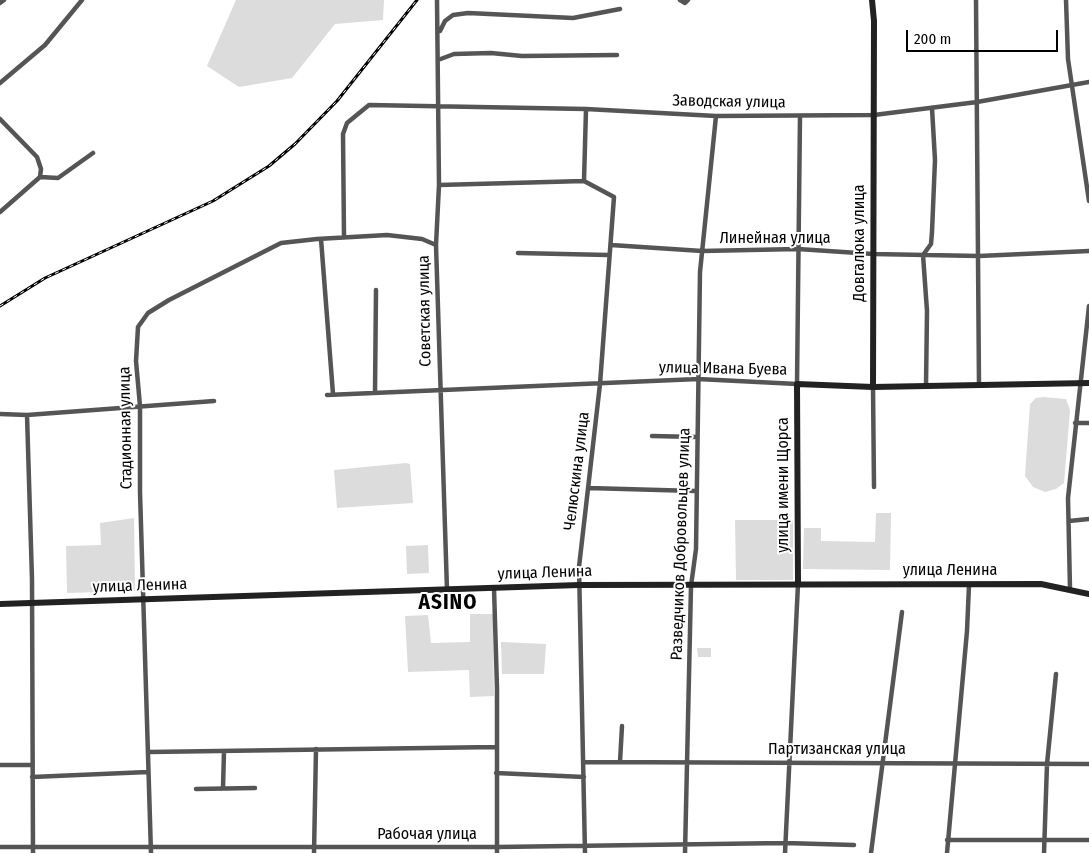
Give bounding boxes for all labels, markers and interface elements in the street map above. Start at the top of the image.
scale bar [909,20,1062,52]
text: 200 m [914,30,951,48]
street label: Заводская улица [672,91,786,113]
street label: Довгалюка улица [850,184,870,302]
street label: Линейная улица [719,229,831,249]
street label: Советская улица [414,255,436,367]
street label: улица Ивана Буева [659,358,787,380]
street label: Стадионная улица [115,366,137,490]
street label: Челюскина улица [560,411,594,531]
street label: улица имени Щорса [774,417,794,553]
street label: Разведчиков Добровольцев улица [667,427,695,661]
street label: улица Ленина [903,561,997,581]
street label: улица Ленина [497,562,593,584]
street label: улица Ленина [92,575,188,597]
district label: ASINO [418,590,478,616]
street label: Партизанская улица [768,740,906,760]
street label: Рабочая улица [377,825,477,845]

